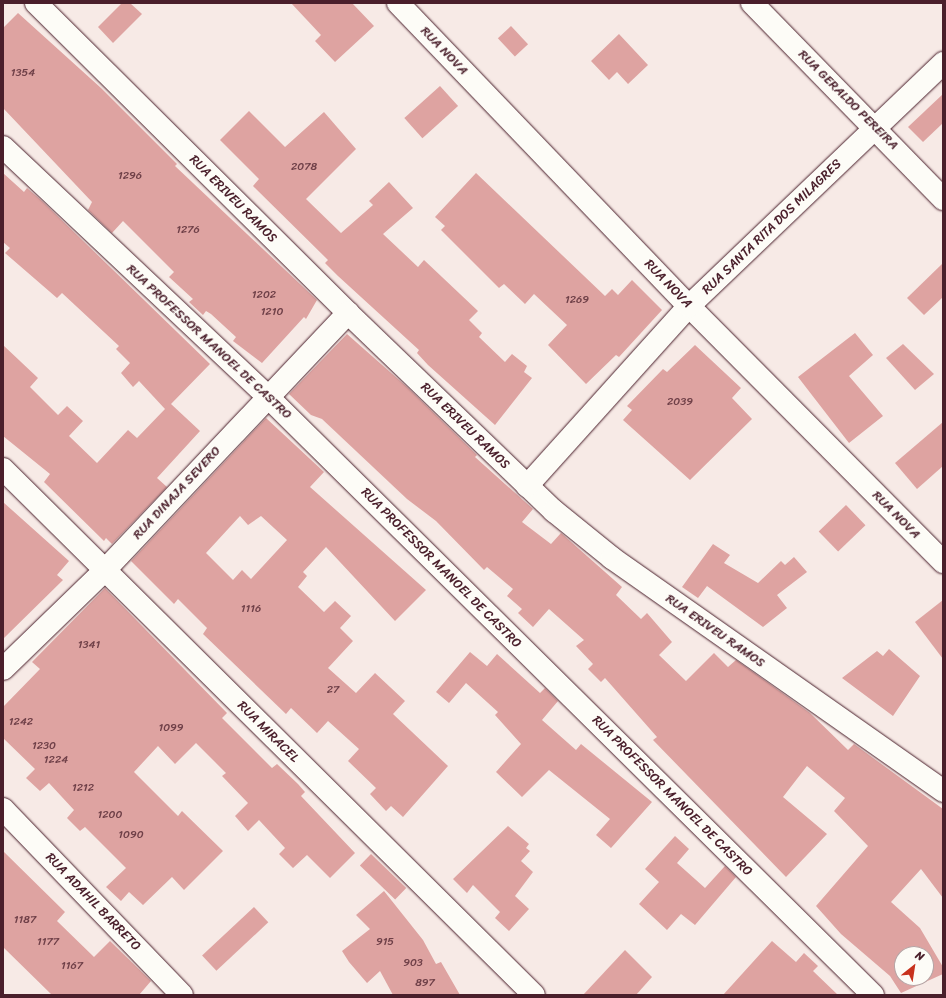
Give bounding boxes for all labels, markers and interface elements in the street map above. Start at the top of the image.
street label: RUA NOVA [417,24,471,78]
street label: RUA GERALDO PEREIRA [795,47,901,153]
house number: 1354 [11,66,35,80]
street label: RUA ERIVEU RAMOS [186,152,280,246]
street label: RUA SANTA RITA DOS MILAGRES [698,155,846,299]
house number: 2078 [291,160,317,174]
house number: 1296 [118,169,142,183]
house number: 1276 [176,223,200,237]
street label: RUA NOVA [641,257,695,311]
street label: RUA PROFESSOR MANOEL DE CASTRO [123,261,295,423]
house number: 1202 [252,288,276,302]
house number: 1269 [565,293,589,307]
house number: 1210 [261,305,283,319]
street label: RUA ERIVEU RAMOS [418,380,512,472]
house number: 2039 [667,395,693,409]
street label: RUA DINAJA SEVERO [129,443,225,543]
street label: RUA PROFESSOR MANOEL DE CASTRO [357,484,525,652]
street label: RUA NOVA [869,488,923,542]
street label: RUA ERIVEU RAMOS [663,591,767,671]
house number: 1116 [241,602,261,616]
house number: 1341 [78,638,100,652]
house number: 27 [327,683,339,697]
street label: RUA MIRACEL [234,698,302,766]
street label: RUA PROFESSOR MANOEL DE CASTRO [588,712,756,880]
house number: 1242 [9,715,33,729]
house number: 1099 [158,721,184,735]
house number: 1230 [32,739,56,753]
house number: 1224 [44,753,68,767]
house number: 1212 [72,781,94,795]
house number: 1200 [98,808,122,822]
house number: 1090 [118,828,144,842]
street label: RUA ADAHIL BARRETO [42,850,144,954]
house number: 1187 [14,913,36,927]
house number: 1177 [37,935,59,949]
house number: 915 [376,935,394,949]
north arrow [894,946,934,986]
text: N [912,946,928,966]
house number: 903 [403,956,423,970]
house number: 1167 [61,959,83,973]
house number: 897 [415,976,435,990]

